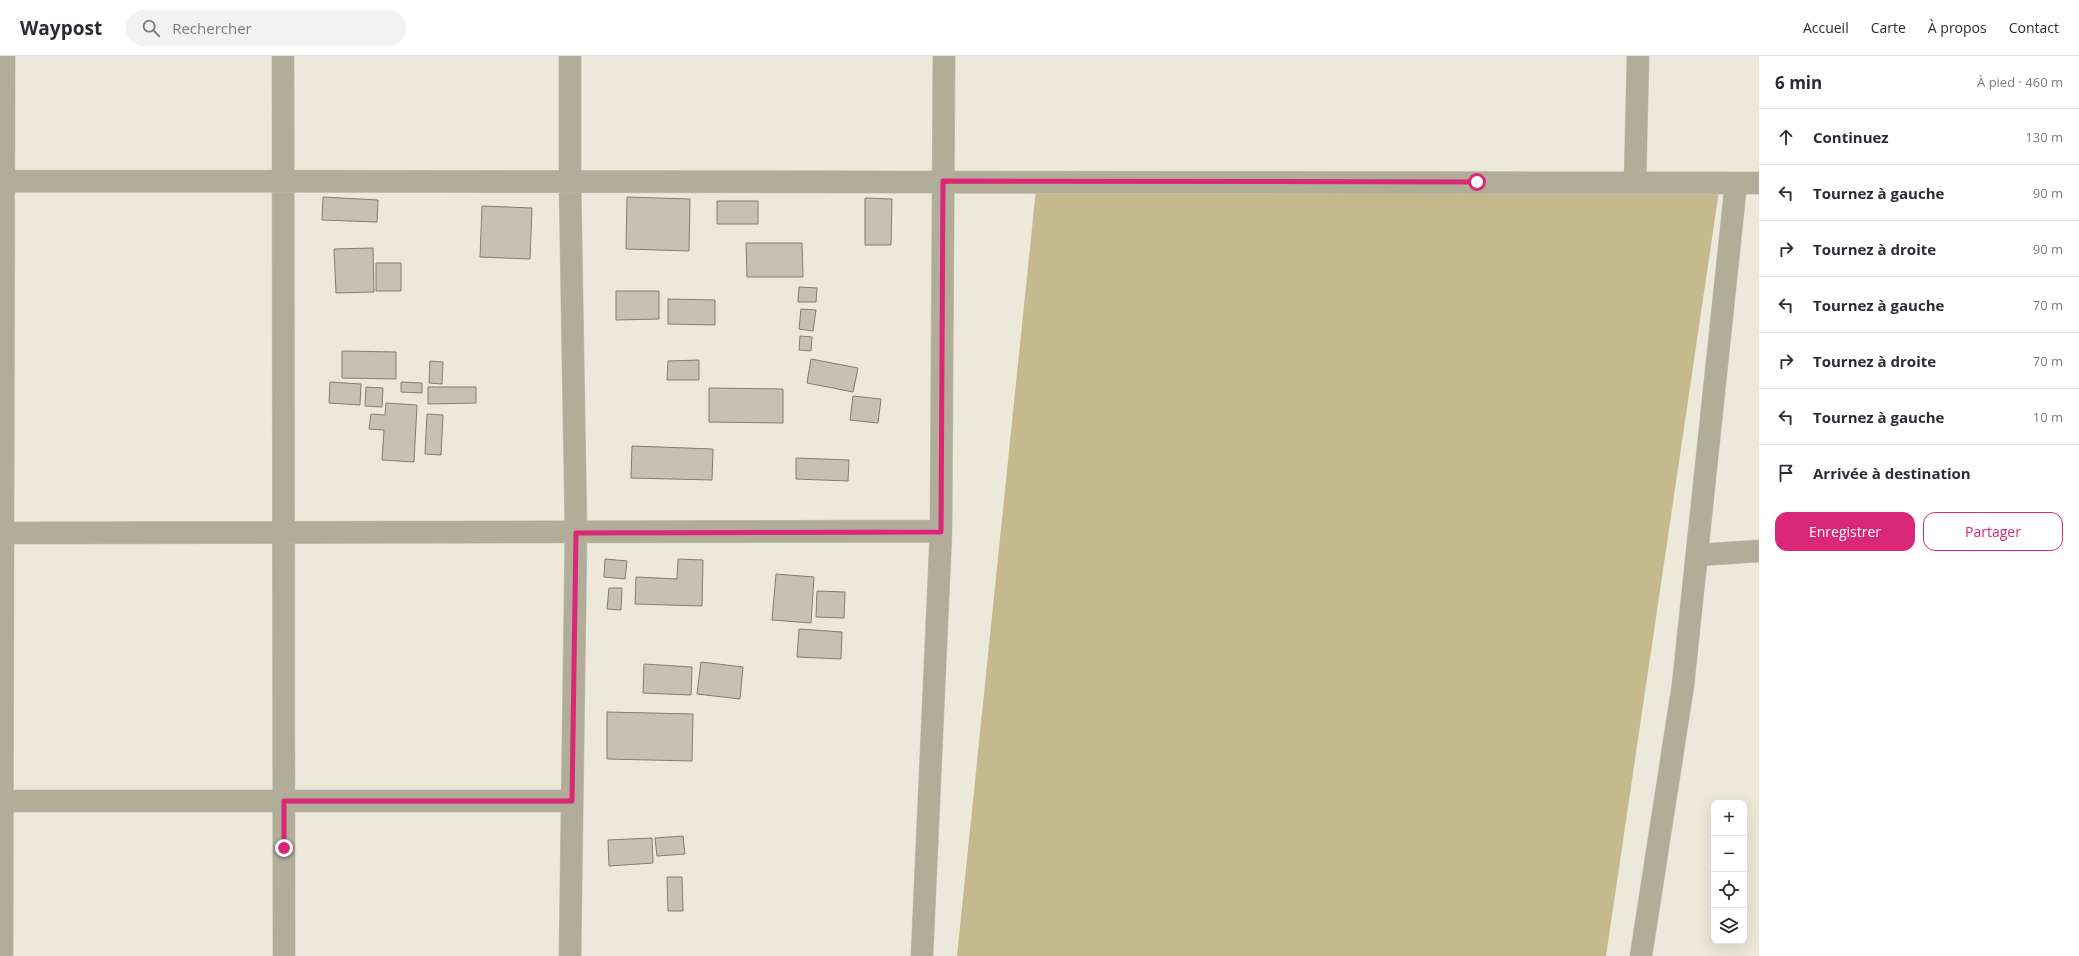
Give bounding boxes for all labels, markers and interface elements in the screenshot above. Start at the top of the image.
search box [126,10,406,46]
text: Waypost [20,15,102,41]
icon: search [140,17,162,39]
text: Rechercher [172,18,252,38]
text: Accueil [1803,18,1849,37]
text: Carte [1871,18,1906,37]
text: À propos [1928,18,1987,37]
text: Contact [2009,18,2059,37]
text: 6 min [1775,71,1822,94]
text: À pied · 460 m [1977,73,2063,91]
icon: ahead [1775,126,1797,148]
text: Continuez [1813,127,1889,147]
text: 130 m [2025,128,2063,146]
route start [1468,173,1486,191]
icon: left [1775,182,1797,204]
text: Tournez à gauche [1813,183,1944,203]
text: 90 m [2033,184,2063,202]
icon: right [1775,238,1797,260]
text: Tournez à droite [1813,239,1936,259]
text: 90 m [2033,240,2063,258]
icon: left [1775,294,1797,316]
text: Tournez à gauche [1813,295,1944,315]
text: 70 m [2033,296,2063,314]
icon: right [1775,350,1797,372]
text: Tournez à droite [1813,351,1936,371]
text: 70 m [2033,352,2063,370]
icon: left [1775,406,1797,428]
text: Tournez à gauche [1813,407,1944,427]
text: 10 m [2033,408,2063,426]
icon: arrive [1775,462,1797,484]
text: Arrivée à destination [1813,463,1971,483]
button: Enregistrer [1775,512,1915,551]
button: Partager [1923,512,2063,551]
map controls [1711,800,1747,944]
button: + [1711,800,1747,836]
button: − [1711,836,1747,872]
route end [275,839,293,857]
button: locate [1711,872,1747,908]
button: layers [1711,908,1747,944]

